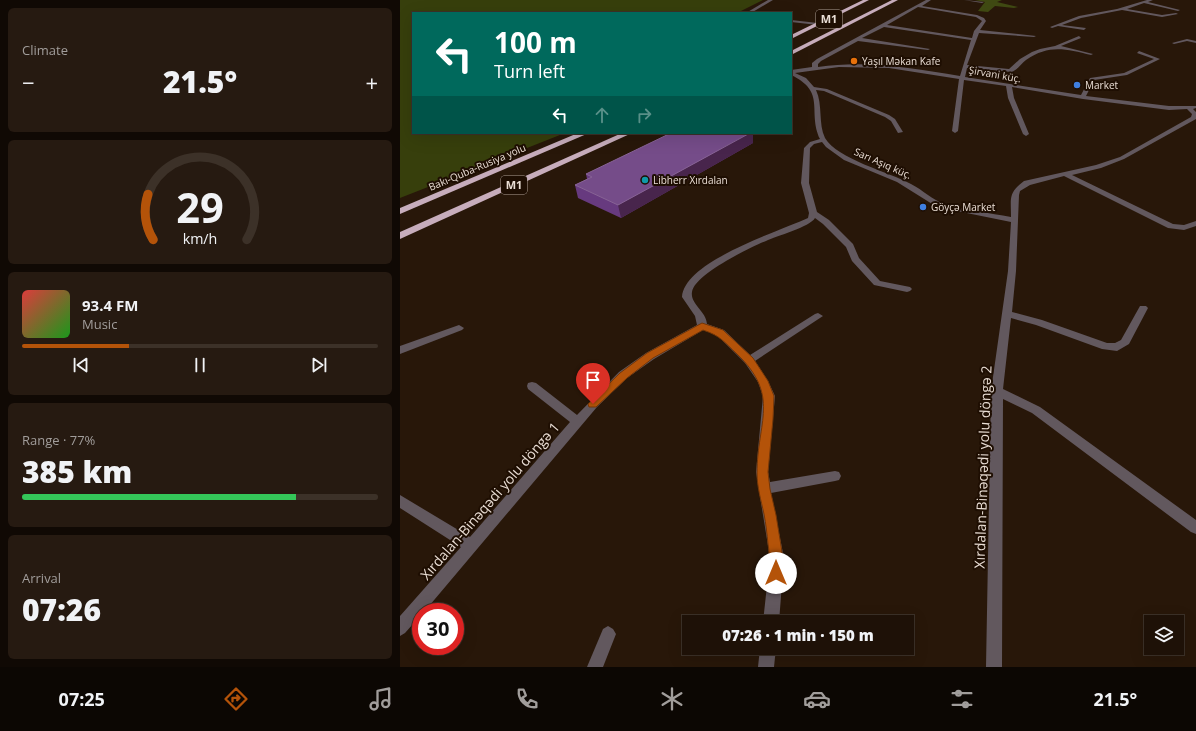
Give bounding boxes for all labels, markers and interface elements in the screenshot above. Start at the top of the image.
road number: M1 [816,10,842,28]
text: 100 m [494,23,577,61]
icon: left [428,28,480,80]
text: Climate [22,41,68,59]
place label: Yaşıl Məkan Kafe [862,54,941,68]
marker: Yaşıl Məkan Kafe [849,56,859,66]
text: Turn left [494,59,565,83]
text: 21.5° [163,61,237,102]
street label: Şirvani küç. [968,63,1022,85]
text: − [22,67,35,97]
text: + [365,67,378,97]
place label: Market [1085,78,1119,92]
marker: Market [1072,80,1082,90]
icon: left [549,104,571,126]
icon: ahead [591,104,613,126]
icon: right [633,104,655,126]
street label: Bakı-Quba-Rusiya yolu [426,140,528,194]
street label: Sarı Aşıq küç. [852,144,914,182]
place label: Libherr Xırdalan [653,173,728,187]
marker: Libherr Xırdalan [640,175,650,185]
road number: M1 [501,176,527,194]
text: 29 [176,178,224,234]
place label: Göyçə Market [931,200,996,214]
marker: Göyçə Market [918,202,928,212]
text: km/h [183,228,217,247]
text: 93.4 FM [82,295,138,315]
text: Music [82,315,117,333]
icon: previous [70,354,92,376]
icon: pause [189,354,211,376]
icon: next [308,354,330,376]
pin [576,363,610,404]
street label: Xırdalan-Binəqədi yolu döngə 2 [969,365,996,569]
icon: arrive [582,369,604,391]
street label: Xırdalan-Binəqədi yolu döngə 1 [416,418,563,584]
text: Range · 77% [22,431,95,449]
text: 385 km [22,451,132,492]
position arrow [755,552,797,594]
text: Arrival [22,569,61,587]
text: 07:26 [22,589,101,630]
speed limit sign: 30 [412,603,464,655]
map controls [1144,615,1184,655]
button: layers [1144,615,1184,655]
text: 07:26 · 1 min · 150 m [722,625,874,645]
icon: directions [222,685,250,713]
icon: music [367,685,395,713]
icon: phone [513,685,541,713]
icon: climate [658,685,686,713]
icon: car [803,685,831,713]
icon: filters [948,685,976,713]
text: 07:25 [59,687,105,711]
text: 21.5° [1094,687,1137,711]

